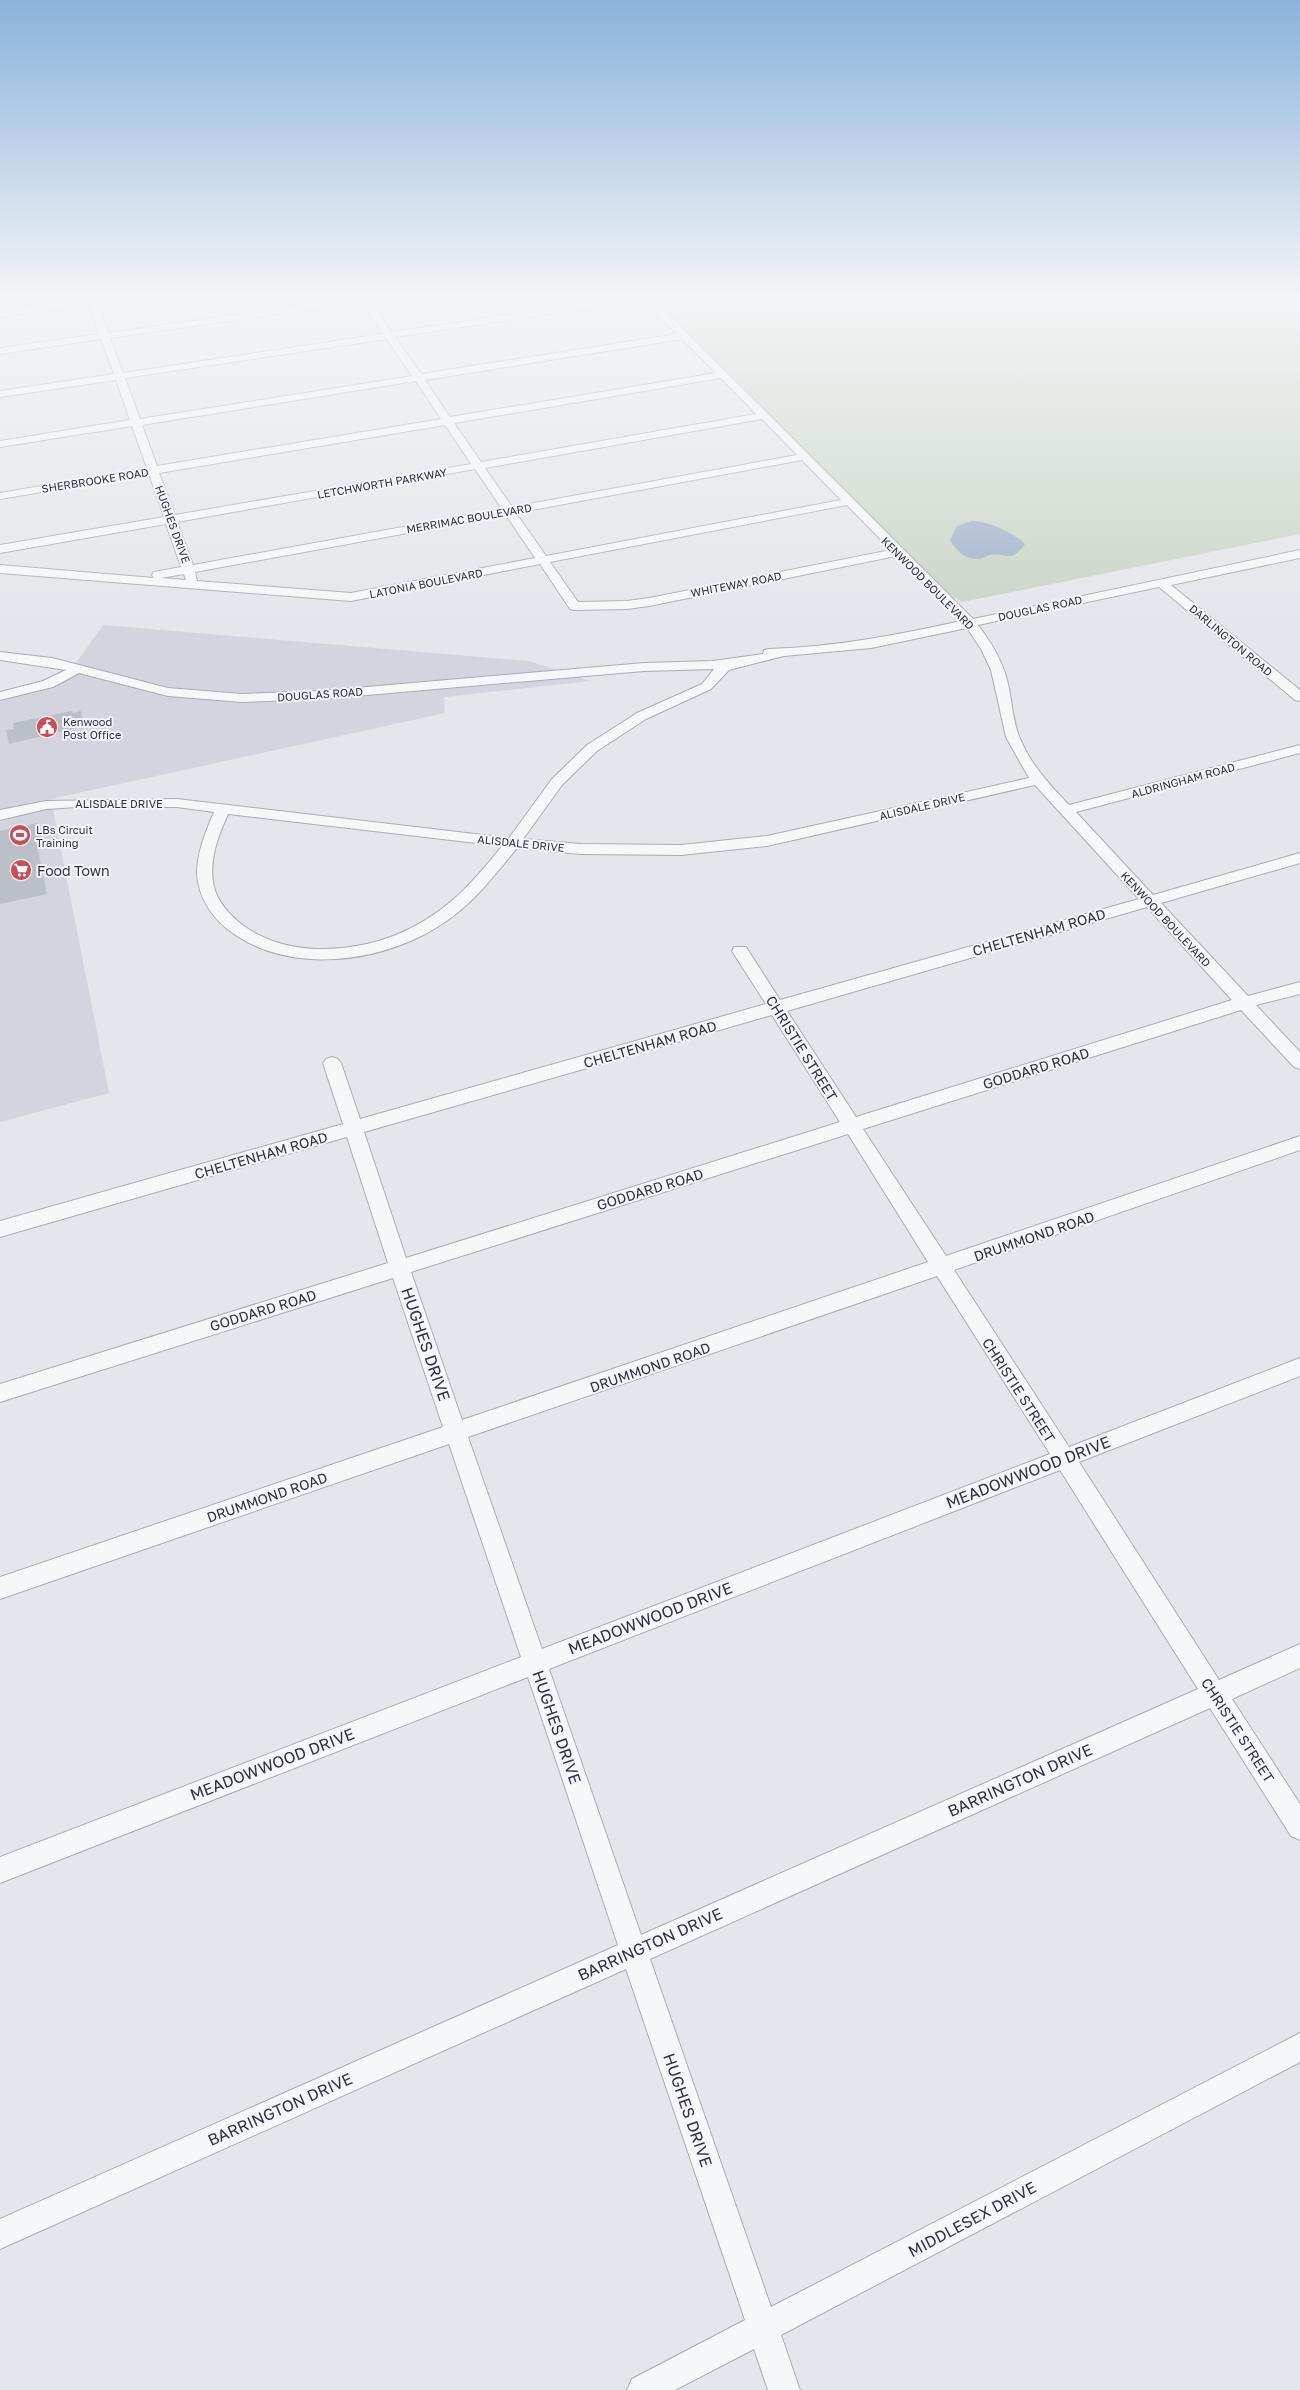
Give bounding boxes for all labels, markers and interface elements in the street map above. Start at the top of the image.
street label: SHERBROOKE ROAD [41,465,150,495]
street label: LETCHWORTH PARKWAY [316,465,448,501]
street label: HUGHES DRIVE [153,483,193,565]
street label: MERRIMAC BOULEVARD [405,501,533,535]
street label: KENWOOD BOULEVARD [879,534,977,632]
street label: LATONIA BOULEVARD [368,566,484,600]
street label: WHITEWAY ROAD [689,569,783,599]
street label: DOUGLAS ROAD [997,593,1084,623]
street label: DARLINGTON ROAD [1187,602,1275,679]
street label: DOUGLAS ROAD [277,685,364,703]
public building icon: Kenwood Post Office [35,715,59,739]
place label: Kenwood Post Office [63,715,121,741]
street label: ALDRINGHAM ROAD [1130,760,1237,800]
street label: ALISDALE DRIVE [878,790,966,822]
street label: ALISDALE DRIVE [75,797,163,810]
sports icon: LBs Circuit Training [8,823,32,847]
place label: LBs Circuit Training [36,823,93,849]
street label: ALISDALE DRIVE [477,832,565,854]
supermarket icon: Food Town [9,858,33,882]
place label: Food Town [37,862,110,879]
street label: KENWOOD BOULEVARD [1118,869,1214,969]
street label: CHELTENHAM ROAD [970,905,1108,959]
street label: CHRISTIE STREET [763,992,841,1104]
street label: CHELTENHAM ROAD [581,1017,719,1071]
street label: GODDARD ROAD [981,1044,1091,1092]
street label: CHELTENHAM ROAD [192,1128,330,1182]
street label: GODDARD ROAD [595,1165,705,1213]
street label: DRUMMOND ROAD [971,1207,1097,1265]
street label: HUGHES DRIVE [397,1285,455,1403]
street label: GODDARD ROAD [208,1286,318,1334]
street label: CHRISTIE STREET [979,1335,1059,1446]
street label: DRUMMOND ROAD [587,1338,713,1396]
street label: MEADOWWOOD DRIVE [943,1431,1113,1513]
street label: DRUMMOND ROAD [204,1468,330,1526]
street label: MEADOWWOOD DRIVE [565,1577,735,1659]
street label: HUGHES DRIVE [528,1668,586,1786]
street label: CHRISTIE STREET [1198,1675,1278,1786]
street label: MEADOWWOOD DRIVE [187,1723,357,1805]
street label: BARRINGTON DRIVE [945,1739,1095,1821]
street label: BARRINGTON DRIVE [575,1903,725,1985]
street label: HUGHES DRIVE [659,2051,717,2169]
street label: BARRINGTON DRIVE [205,2068,355,2150]
street label: MIDDLESEX DRIVE [905,2177,1039,2261]

